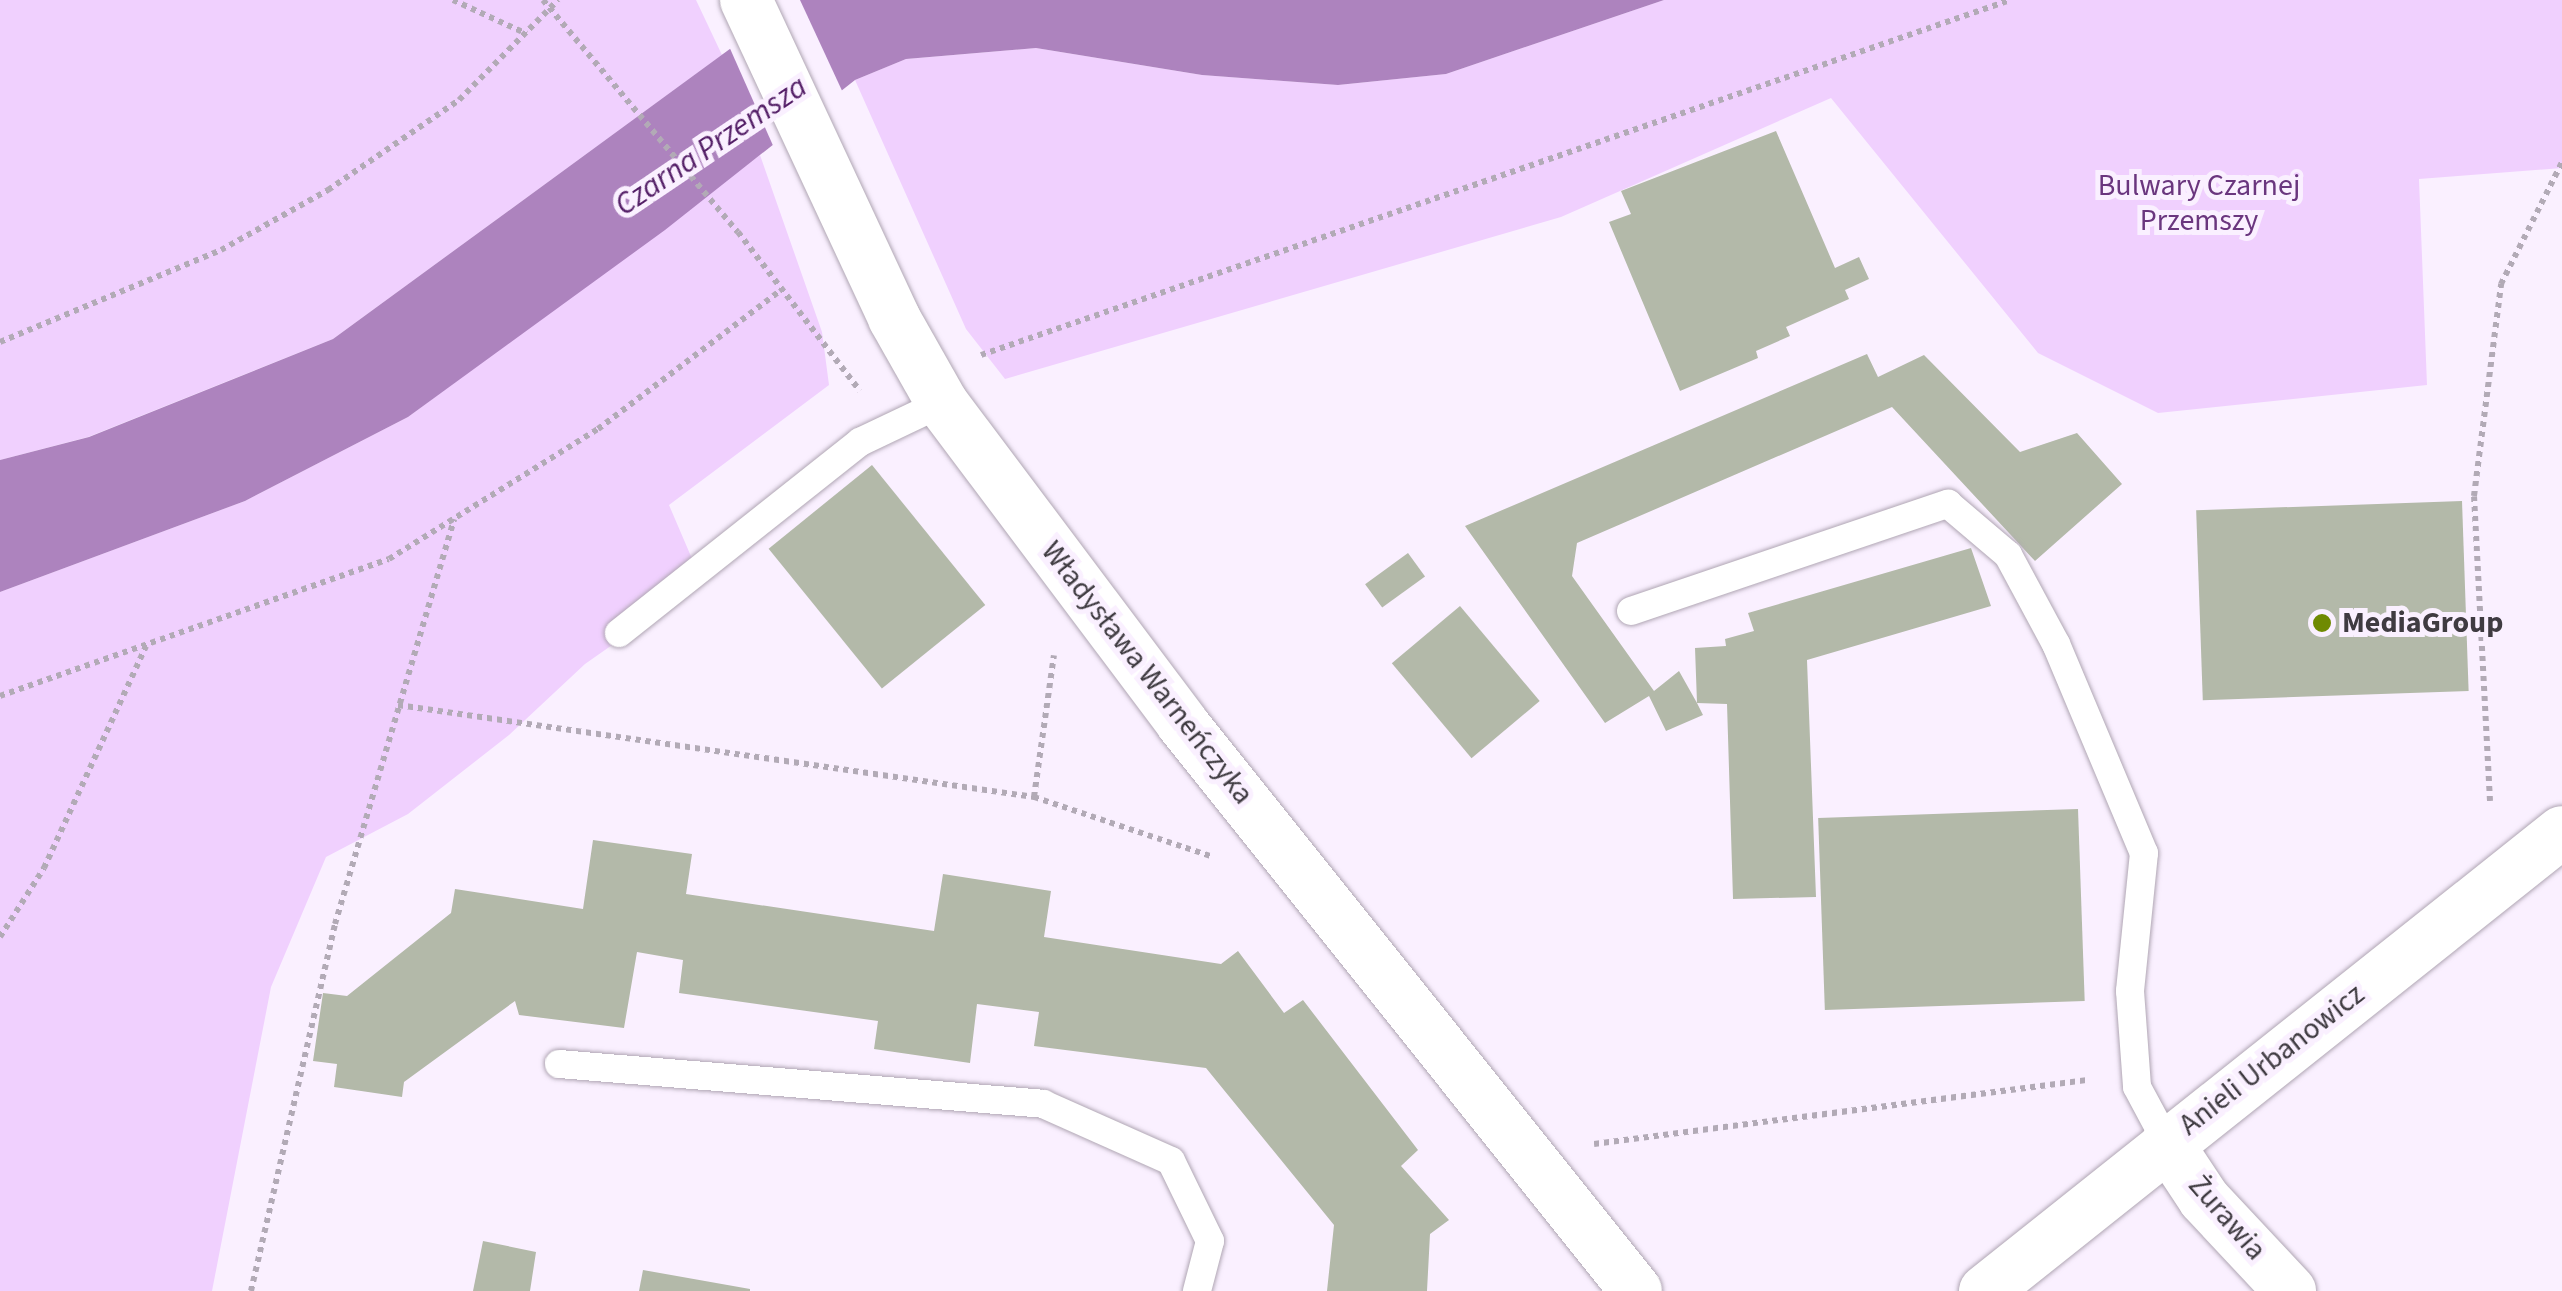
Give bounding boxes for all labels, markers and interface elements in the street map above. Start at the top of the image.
water label: Czarna Przemsza [608,68,814,224]
park label: Bulwary Czarnej Przemszy [2098,168,2300,238]
street label: Władysława Warneńczyka [1033,534,1261,812]
place label: MediaGroup [2342,605,2503,641]
marker: MediaGroup [2311,612,2333,634]
street label: Anieli Urbanowicz [2172,977,2372,1143]
street label: Żurawia [2180,1168,2274,1268]

